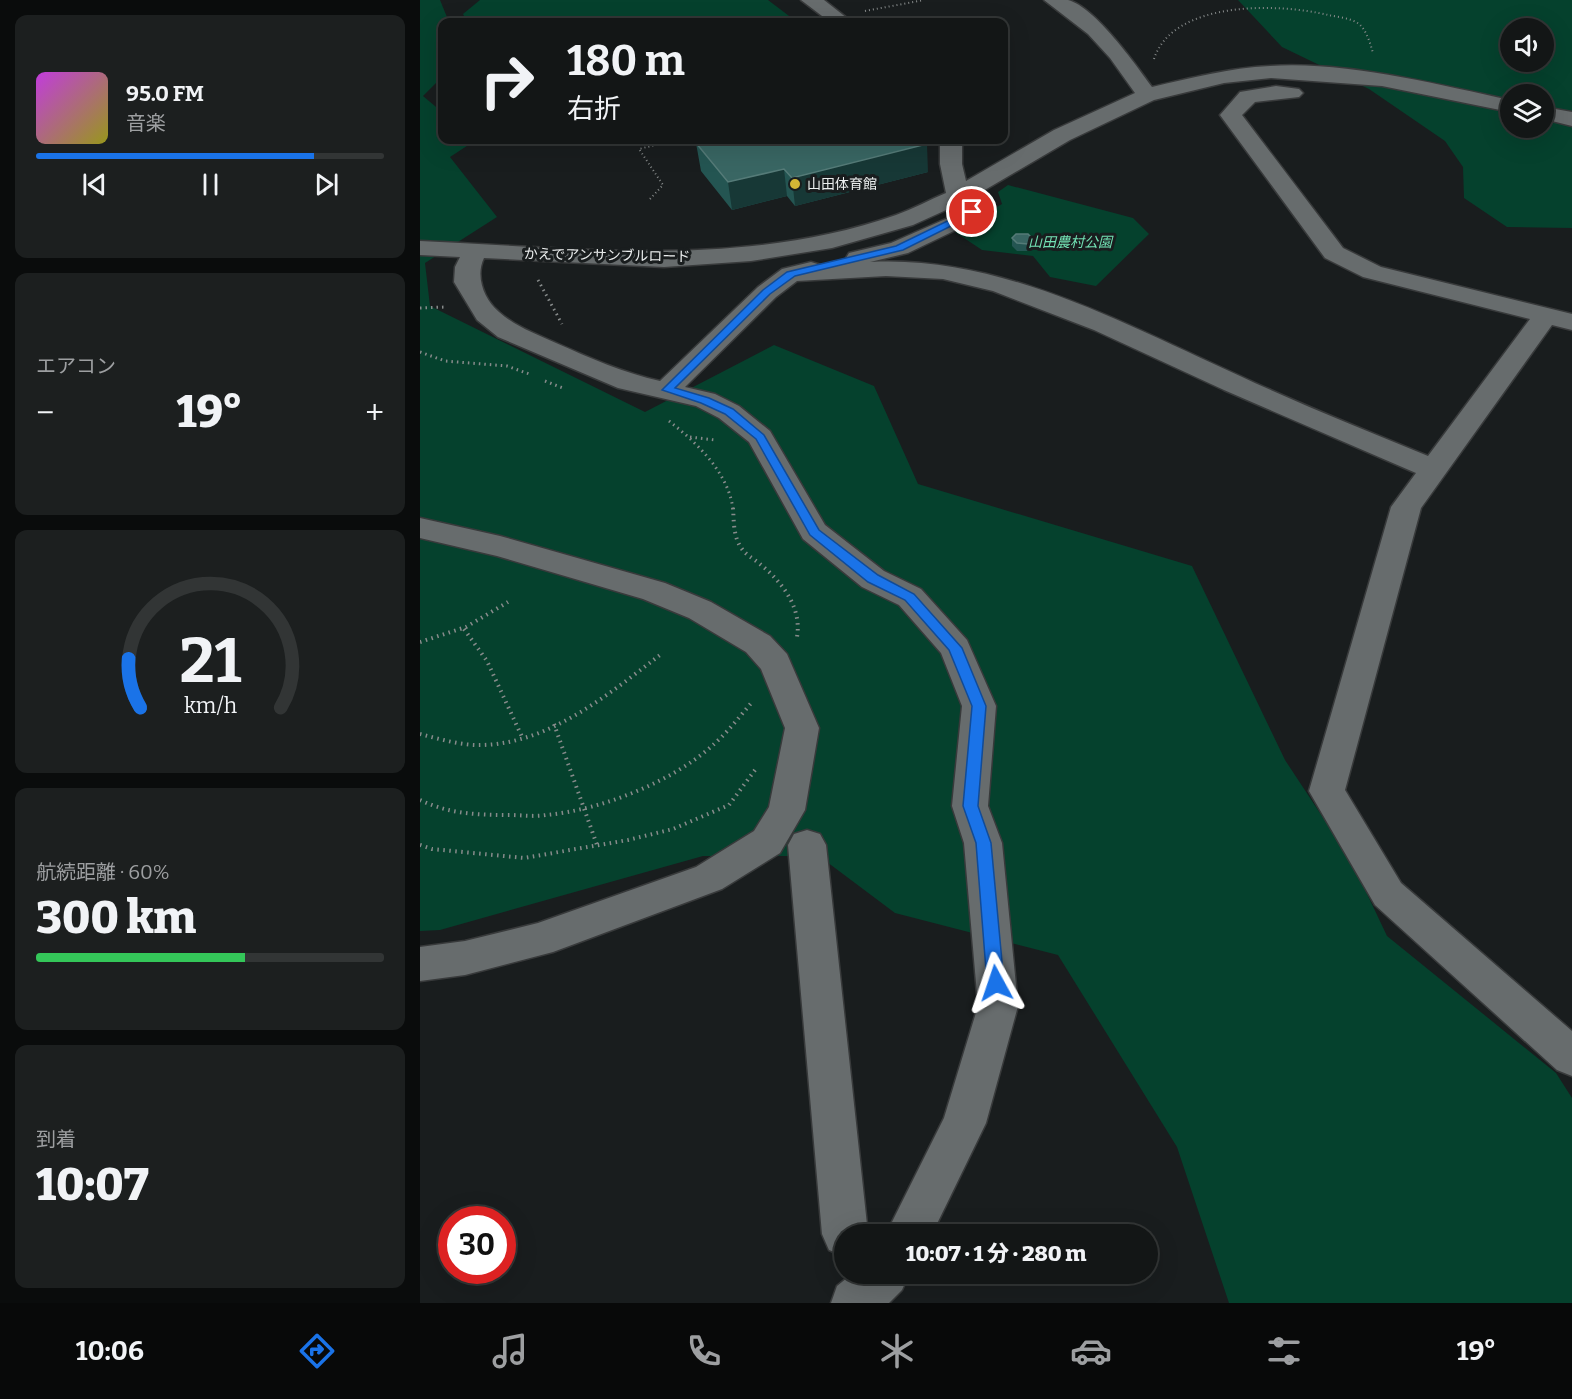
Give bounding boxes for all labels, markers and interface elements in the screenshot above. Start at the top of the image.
map controls [1500,18,1554,138]
button: sound [1500,18,1554,72]
text: 180 m [567,36,685,86]
icon: right [468,42,546,120]
text: 95.0 FM [126,80,204,107]
button: layers [1500,84,1554,138]
text: 右折 [567,93,621,125]
text: 音楽 [126,111,166,135]
icon: previous [78,168,111,201]
icon: pause [194,168,227,201]
icon: next [310,168,343,201]
place label: 山田体育館 [807,176,877,193]
marker: 山田体育館 [788,177,802,191]
pin [946,186,997,237]
icon: arrive [955,195,988,228]
park label: 山田農村公園 [1028,234,1114,251]
street label: かえでアンサンブルロード [524,246,690,265]
text: エアコン [36,354,116,378]
text: 19° [177,385,243,439]
text: − [36,393,54,433]
text: + [365,393,384,433]
text: 21 [179,625,241,700]
text: km/h [183,694,237,720]
text: 航続距離 · 60% [36,860,170,884]
text: 300 km [36,891,196,945]
position arrow [964,951,1028,1015]
text: 到着 [36,1127,76,1151]
text: 10:07 [36,1158,149,1212]
speed limit sign: 30 [438,1206,516,1284]
text: 10:07 · 1 分 · 280 m [906,1240,1086,1267]
icon: directions [296,1330,338,1372]
icon: music [489,1330,531,1372]
icon: phone [683,1330,725,1372]
icon: climate [876,1330,918,1372]
icon: car [1070,1330,1112,1372]
icon: filters [1263,1330,1305,1372]
text: 10:06 [76,1335,144,1367]
text: 19° [1457,1335,1496,1367]

